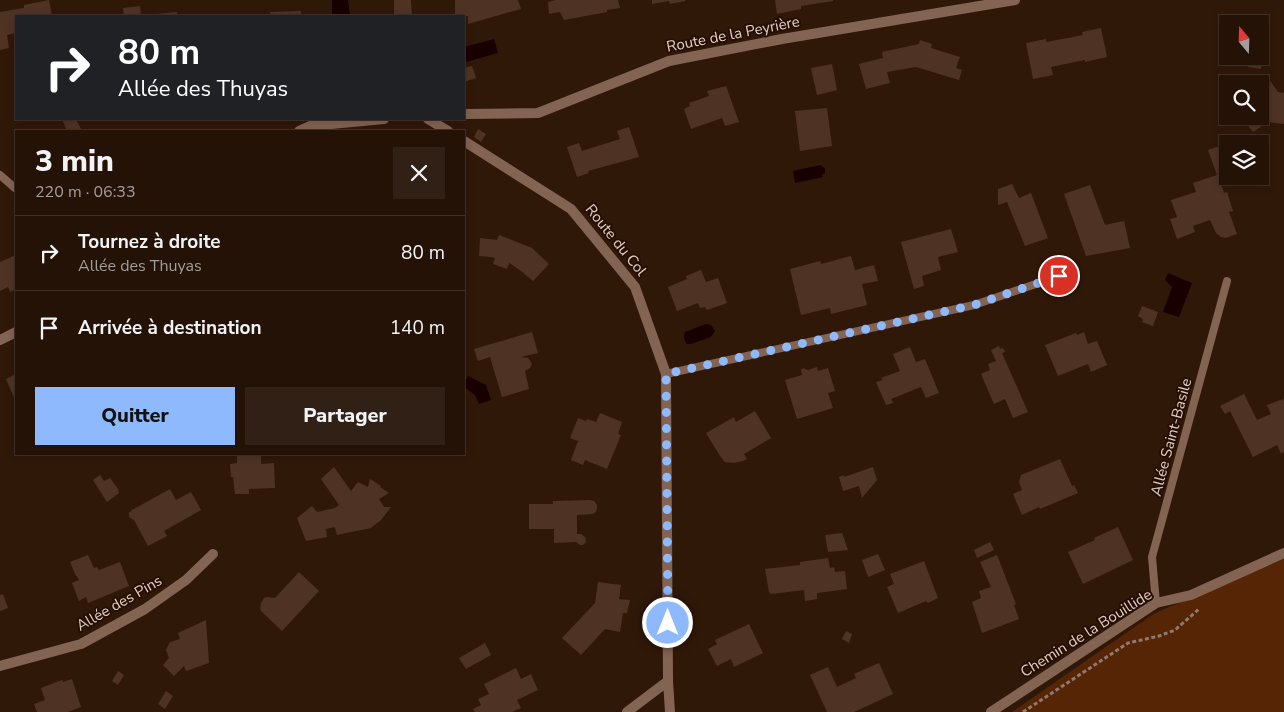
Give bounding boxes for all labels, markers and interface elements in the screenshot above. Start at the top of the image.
street label: Route de la Peyrière [665,11,801,57]
north arrow [1219,15,1269,65]
map controls [1219,15,1269,185]
text: 80 m [118,29,200,76]
icon: right [35,35,100,100]
text: Allée des Thuyas [118,74,288,104]
button: search [1219,75,1269,125]
button: layers [1219,135,1269,185]
text: 3 min [35,141,114,182]
button: close [393,147,445,199]
text: 220 m · 06:33 [35,181,136,203]
street label: Route du Col [581,200,651,281]
text: Tournez à droite [78,229,221,255]
icon: right [35,239,63,267]
text: 80 m [401,240,445,266]
text: Allée des Thuyas [78,255,202,277]
pin [1038,255,1080,297]
icon: arrive [1045,262,1073,290]
icon: arrive [35,314,63,342]
text: Arrivée à destination [78,315,262,341]
text: 140 m [390,315,445,341]
street label: Allée Saint-Basile [1146,376,1196,498]
button: Quitter [35,387,235,445]
button: Partager [245,387,445,445]
street label: Allée des Pins [72,570,166,636]
street label: Chemin de la Bouillide [1016,584,1156,682]
position arrow [641,596,693,648]

